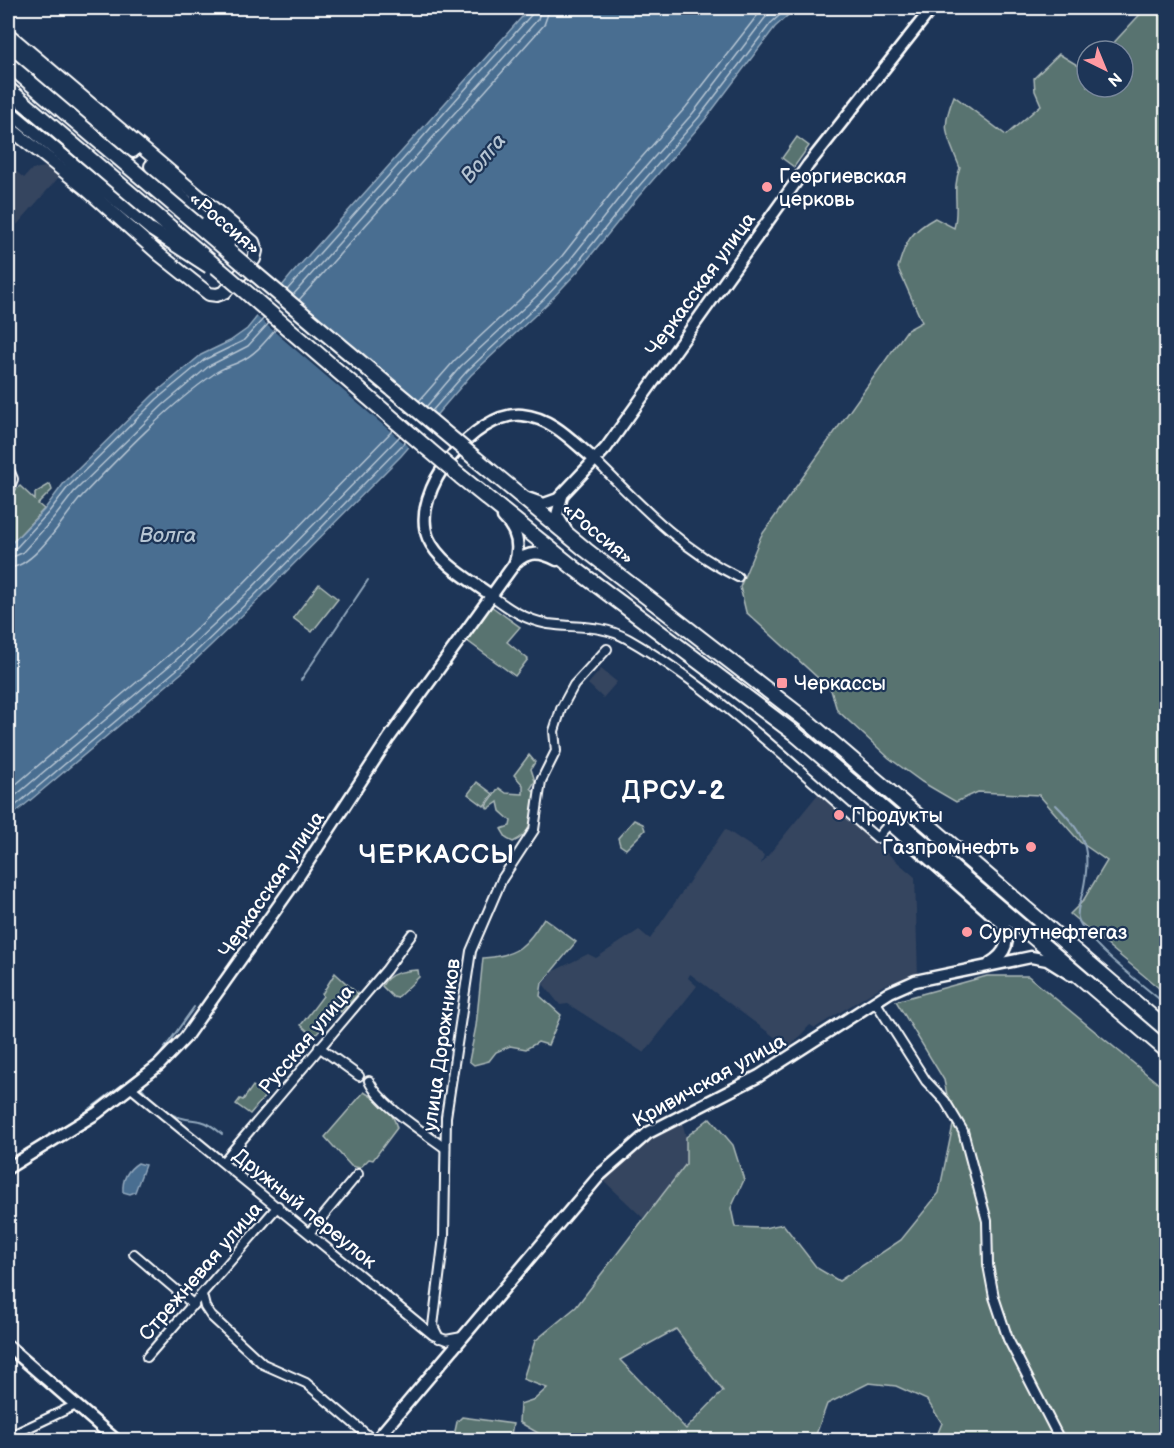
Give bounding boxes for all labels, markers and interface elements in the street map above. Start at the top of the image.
north arrow [1075,39,1135,99]
text: N [1103,68,1125,90]
water label: Волга [456,128,511,188]
place label: Георгиевская церковь [779,165,907,212]
marker: Георгиевская церковь [760,180,774,194]
street label: «Россия» [183,187,265,261]
street label: Черкасская улица [641,208,761,361]
street label: «Россия» [556,497,639,570]
water label: Волга [140,523,196,548]
place label: Черкассы [794,672,886,696]
marker: Черкассы [775,676,789,690]
district label: ДРСУ-2 [622,776,726,807]
place label: Продукты [851,804,943,828]
street label: Черкасская улица [214,807,330,962]
marker: Продукты [832,808,846,822]
place label: Газпромнефть [882,836,1019,860]
district label: ЧЕРКАССЫ [359,840,515,871]
marker: Газпромнефть [1024,840,1038,854]
place label: Сургутнефтегаз [979,921,1127,945]
marker: Сургутнефтегаз [960,925,974,939]
street label: улица Дорожников [418,957,466,1133]
street label: Русская улица [254,980,360,1099]
street label: Кривичская улица [629,1029,790,1133]
street label: Дружный переулок [228,1143,381,1274]
street label: Стрежневая улица [134,1197,268,1346]

